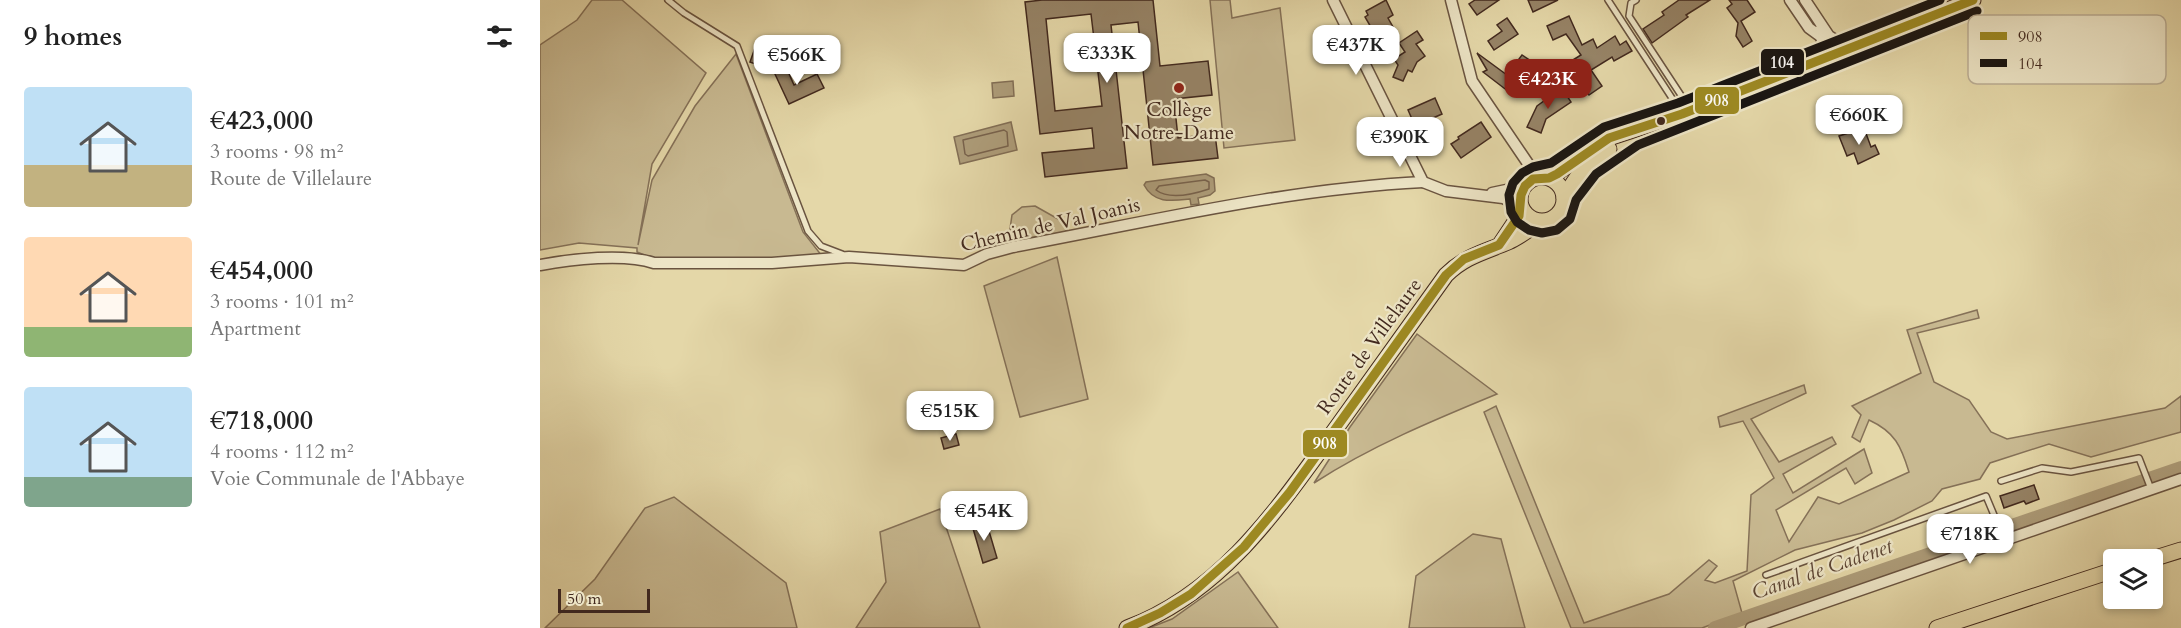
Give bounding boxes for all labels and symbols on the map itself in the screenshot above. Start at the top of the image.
legend [1968,15,2166,84]
pin: €437K [1314,25,1398,76]
text: 908 [2018,26,2043,48]
pin: €333K [1065,33,1149,84]
pin: €566K [755,35,839,86]
line badge: 104 [1760,48,1805,76]
text: 104 [1770,52,1794,74]
text: 104 [2018,53,2043,75]
pin: €423K [1506,59,1590,110]
marker: Collège Notre-Dame [1172,81,1186,95]
line badge: 908 [1694,86,1740,115]
text: 908 [1705,90,1729,112]
pin: €660K [1817,95,1901,146]
place label: Collège Notre-Dame [1124,96,1234,146]
unlabelled marker [1655,115,1667,127]
pin: €390K [1358,117,1442,168]
street label: Chemin de Val Joanis [958,191,1143,258]
street label: Route de Villelaure [1311,273,1428,420]
pin: €515K [908,391,992,442]
line badge: 908 [1302,429,1348,458]
text: 908 [1313,433,1337,455]
pin: €454K [942,491,1026,542]
pin: €718K [1928,514,2012,565]
water label: Canal de Cadenet [1748,532,1897,607]
scale bar [558,586,650,614]

